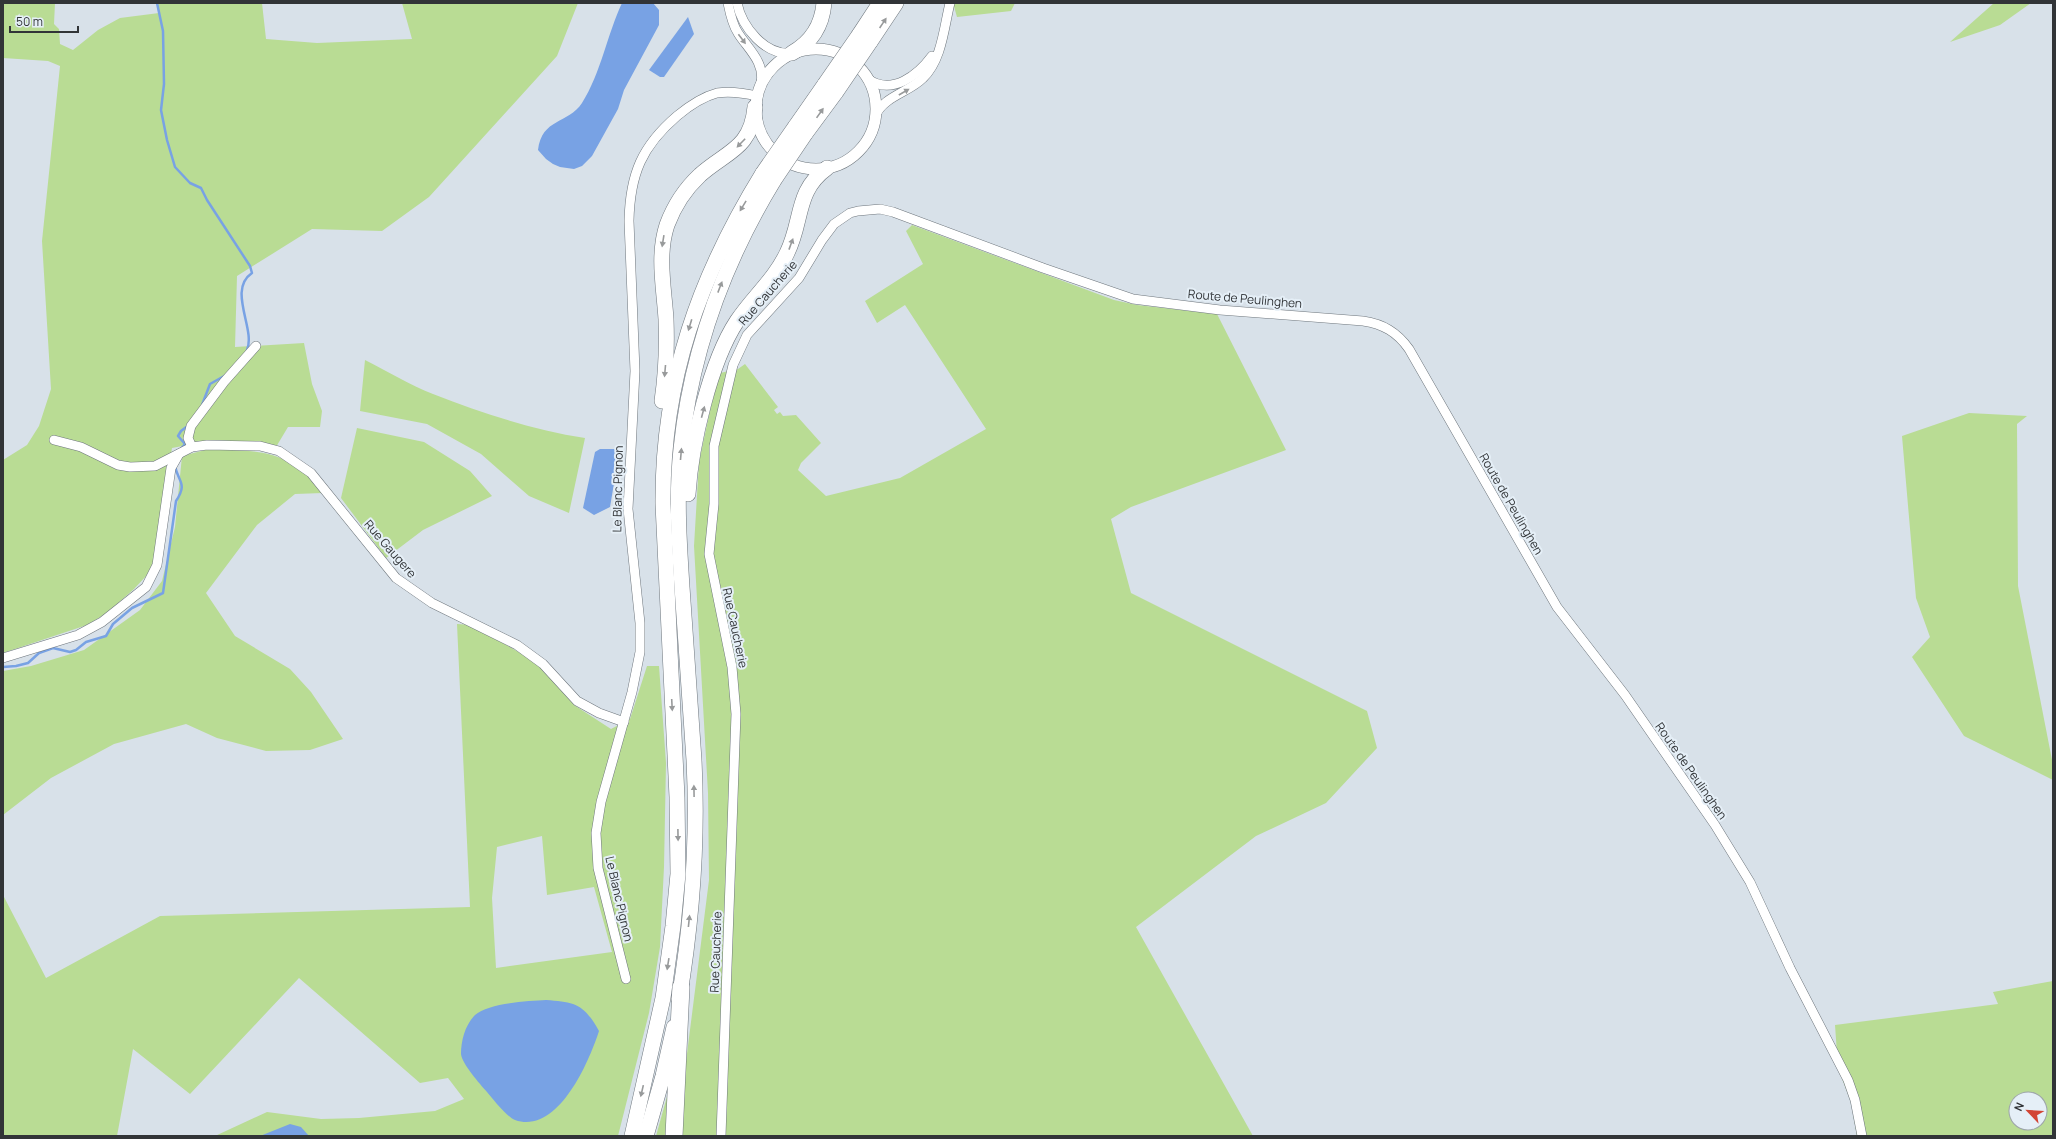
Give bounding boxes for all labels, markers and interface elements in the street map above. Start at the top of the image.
scale bar [10,8,78,34]
text: 50 m [16,13,43,30]
one-way arrow [879,18,887,28]
one-way arrow [738,33,747,44]
one-way arrow [898,88,910,95]
one-way arrow [816,108,824,118]
one-way arrow [737,138,746,148]
one-way arrow [739,201,747,211]
one-way arrow [660,235,666,247]
one-way arrow [789,237,795,249]
street label: Rue Caucherie [734,256,801,329]
one-way arrow [717,280,723,292]
street label: Route de Peulinghen [1187,285,1303,312]
one-way arrow [687,319,693,331]
one-way arrow [662,365,669,377]
one-way arrow [700,405,706,417]
street label: Le Blanc Pignon [608,445,627,533]
one-way arrow [677,448,684,460]
street label: Route de Peulinghen [1475,450,1547,558]
street label: Rue Gaugere [360,516,420,581]
street label: Rue Caucherie [719,586,752,669]
one-way arrow [669,699,676,711]
street label: Route de Peulinghen [1652,719,1731,823]
one-way arrow [691,785,698,797]
one-way arrow [675,829,681,842]
street label: Le Blanc Pignon [601,855,638,943]
street label: Rue Caucherie [706,911,725,993]
one-way arrow [686,915,692,927]
one-way arrow [665,958,671,970]
one-way arrow [639,1085,645,1097]
north arrow [2008,1091,2048,1131]
text: N [2010,1100,2027,1113]

